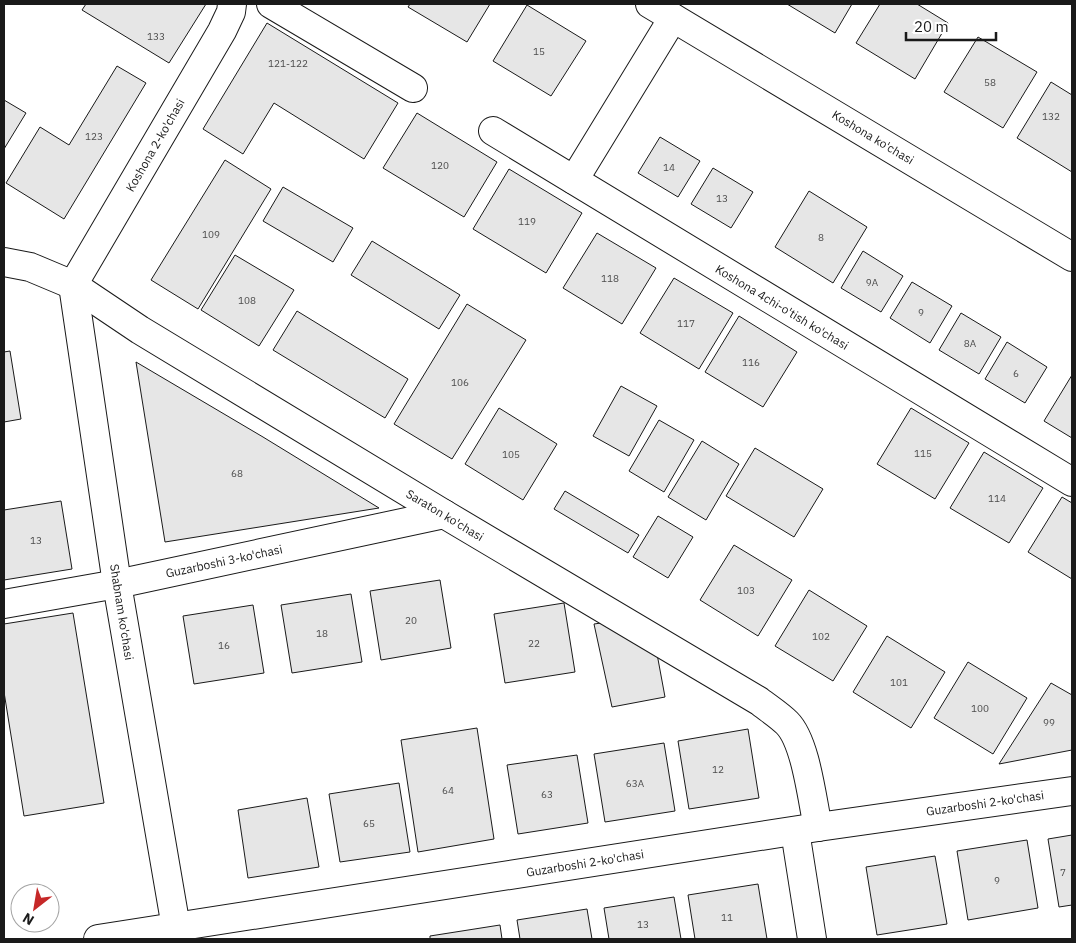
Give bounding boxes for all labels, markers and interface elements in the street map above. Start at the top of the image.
scale bar [906,10,996,42]
text: 20 m [914,17,949,36]
house number: 133 [147,30,165,43]
house number: 15 [533,45,545,58]
house number: 121-122 [268,57,308,70]
house number: 58 [984,76,996,89]
street label: Koshona 2-ko'chasi [122,96,188,194]
street label: Koshona ko'chasi [829,107,917,167]
house number: 132 [1042,110,1060,123]
house number: 123 [85,130,103,143]
house number: 120 [431,159,449,172]
house number: 14 [663,161,675,174]
house number: 13 [716,192,728,205]
house number: 119 [518,215,536,228]
house number: 109 [202,228,220,241]
house number: 8 [818,231,824,244]
street label: Koshona 4chi-o'tish ko'chasi [713,261,851,353]
house number: 118 [601,272,619,285]
house number: 9A [866,276,879,289]
house number: 108 [238,294,256,307]
house number: 9 [918,306,924,319]
house number: 117 [677,317,695,330]
house number: 8A [964,337,977,350]
house number: 116 [742,356,760,369]
house number: 6 [1013,367,1019,380]
house number: 106 [451,376,469,389]
house number: 115 [914,447,932,460]
house number: 105 [502,448,520,461]
house number: 68 [231,467,243,480]
street label: Saraton ko'chasi [403,486,487,544]
house number: 114 [988,492,1006,505]
house number: 13 [30,534,42,547]
street label: Guzarboshi 3-ko'chasi [164,541,284,581]
street label: Shabnam ko'chasi [107,563,137,661]
house number: 103 [737,584,755,597]
house number: 20 [405,614,417,627]
house number: 18 [316,627,328,640]
house number: 102 [812,630,830,643]
house number: 22 [528,637,540,650]
house number: 16 [218,639,230,652]
house number: 101 [890,676,908,689]
house number: 100 [971,702,989,715]
house number: 99 [1043,716,1055,729]
house number: 12 [712,763,724,776]
house number: 63A [626,777,645,790]
house number: 64 [442,784,454,797]
street label: Guzarboshi 2-ko'chasi [925,787,1045,819]
house number: 63 [541,788,553,801]
house number: 65 [363,817,375,830]
street label: Guzarboshi 2-ko'chasi [525,846,645,880]
house number: 7 [1060,866,1066,879]
house number: 9 [994,874,1000,887]
north arrow [10,883,60,933]
text: N [19,909,37,929]
house number: 11 [721,911,733,924]
house number: 13 [637,918,649,931]

